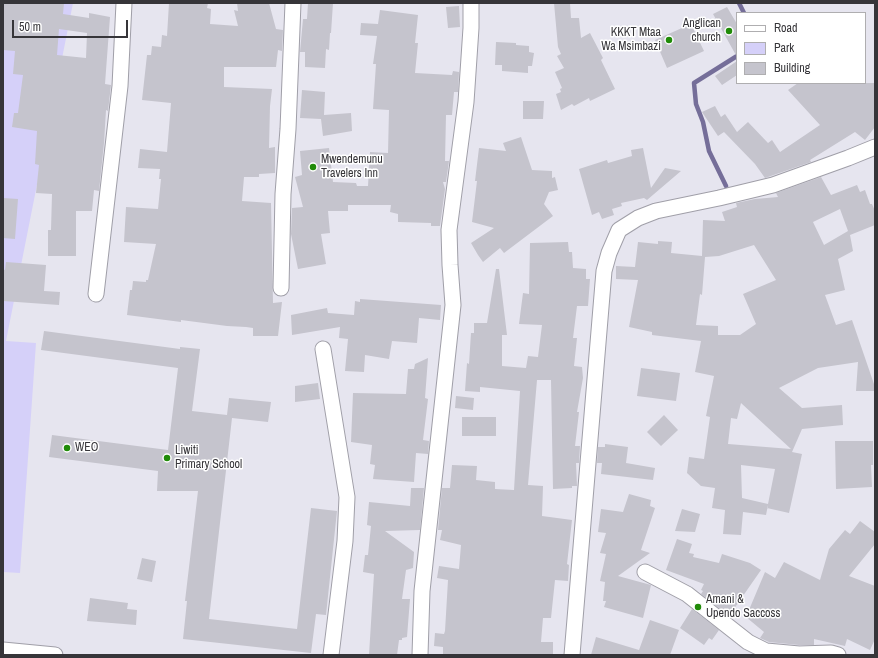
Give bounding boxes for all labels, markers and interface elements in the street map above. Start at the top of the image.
scale bar [14,12,130,38]
legend [736,12,866,84]
place label: Anglican church [683,17,721,45]
text: 50 m [19,19,41,35]
text: Road [774,20,798,36]
place label: KKKT Mtaa Wa Msimbazi [601,26,661,54]
marker: Anglican church [724,26,734,36]
marker: KKKT Mtaa Wa Msimbazi [664,35,674,45]
text: Park [774,40,794,56]
text: Building [774,60,810,76]
place label: Mwendemunu Travelers Inn [321,153,383,181]
marker: Mwendemunu Travelers Inn [308,162,318,172]
place label: WEO [75,441,99,455]
marker: WEO [62,443,72,453]
place label: Liwiti Primary School [175,444,242,472]
marker: Liwiti Primary School [162,453,172,463]
place label: Amani & Upendo Saccoss [706,593,780,621]
marker: Amani & Upendo Saccoss [693,602,703,612]

